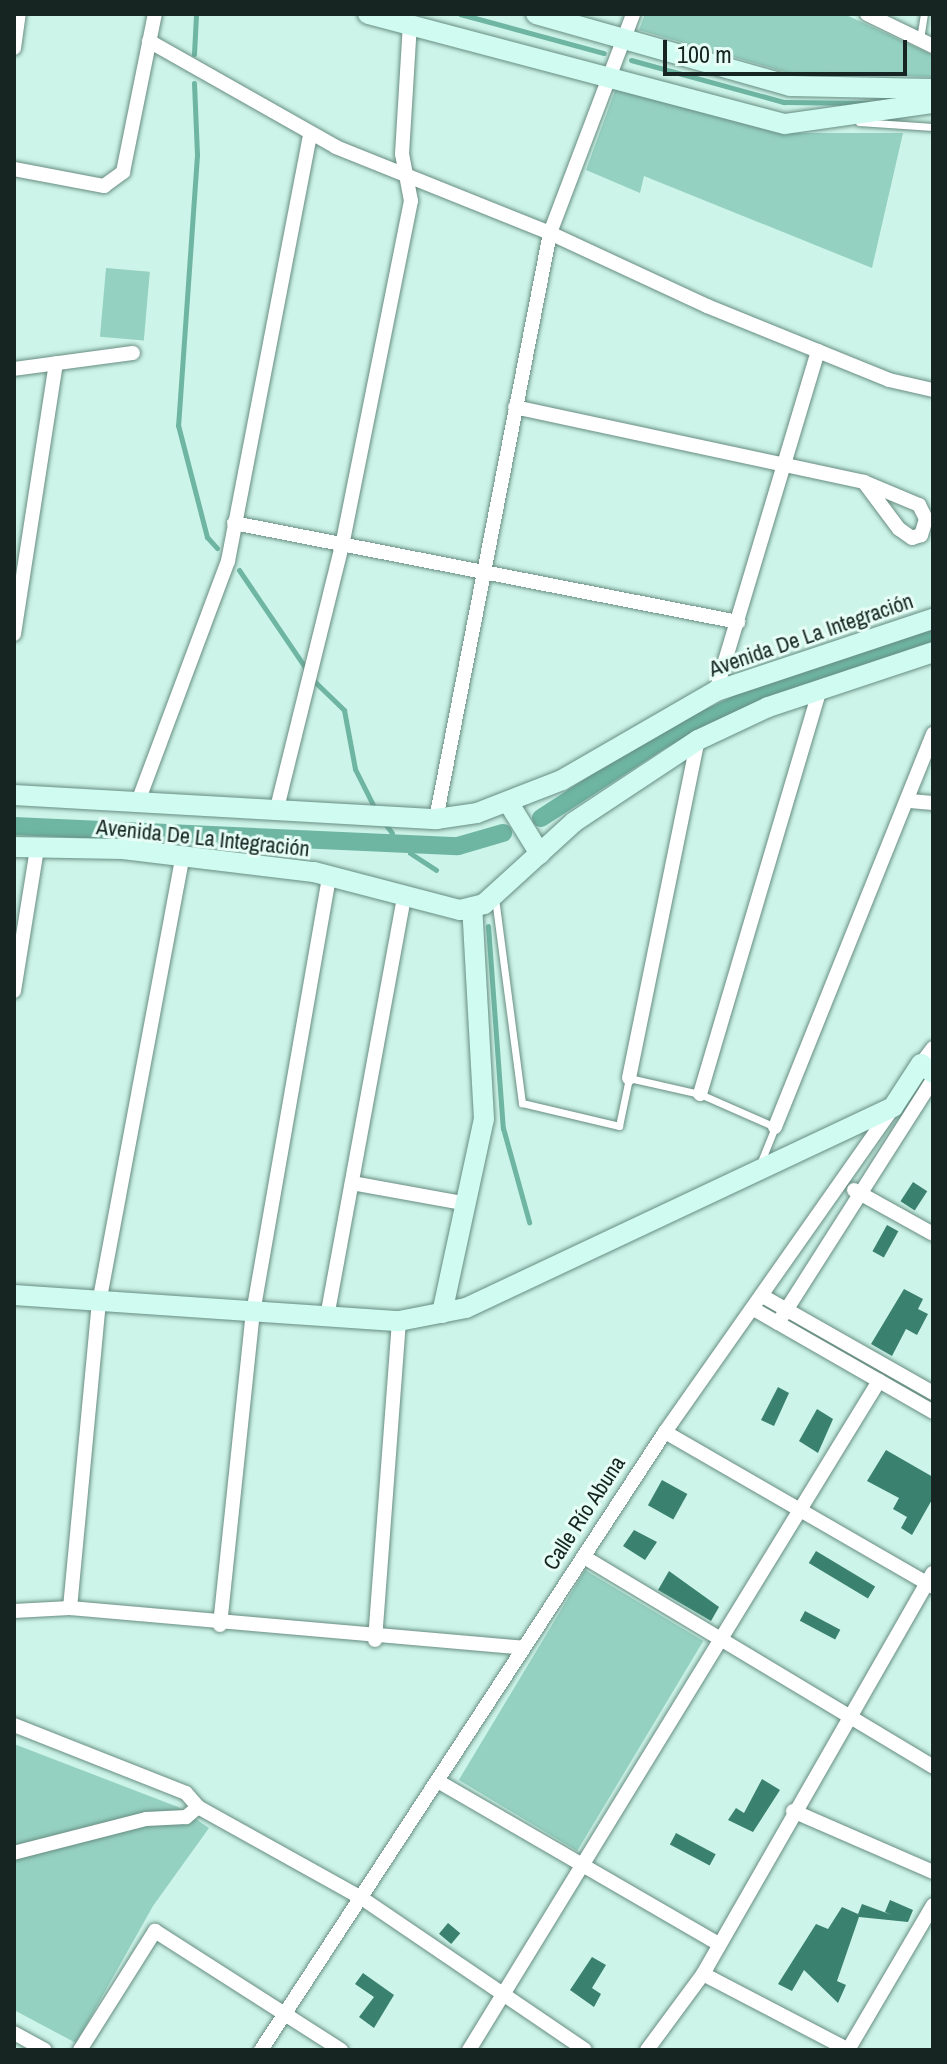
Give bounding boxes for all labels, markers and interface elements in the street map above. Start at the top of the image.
scale bar [667,24,911,74]
text: 100 m [677,38,732,70]
street label: Avenida De La Integración [705,588,917,682]
street label: Avenida De La Integración [95,814,311,862]
street label: Calle Río Abuna [537,1451,631,1575]

